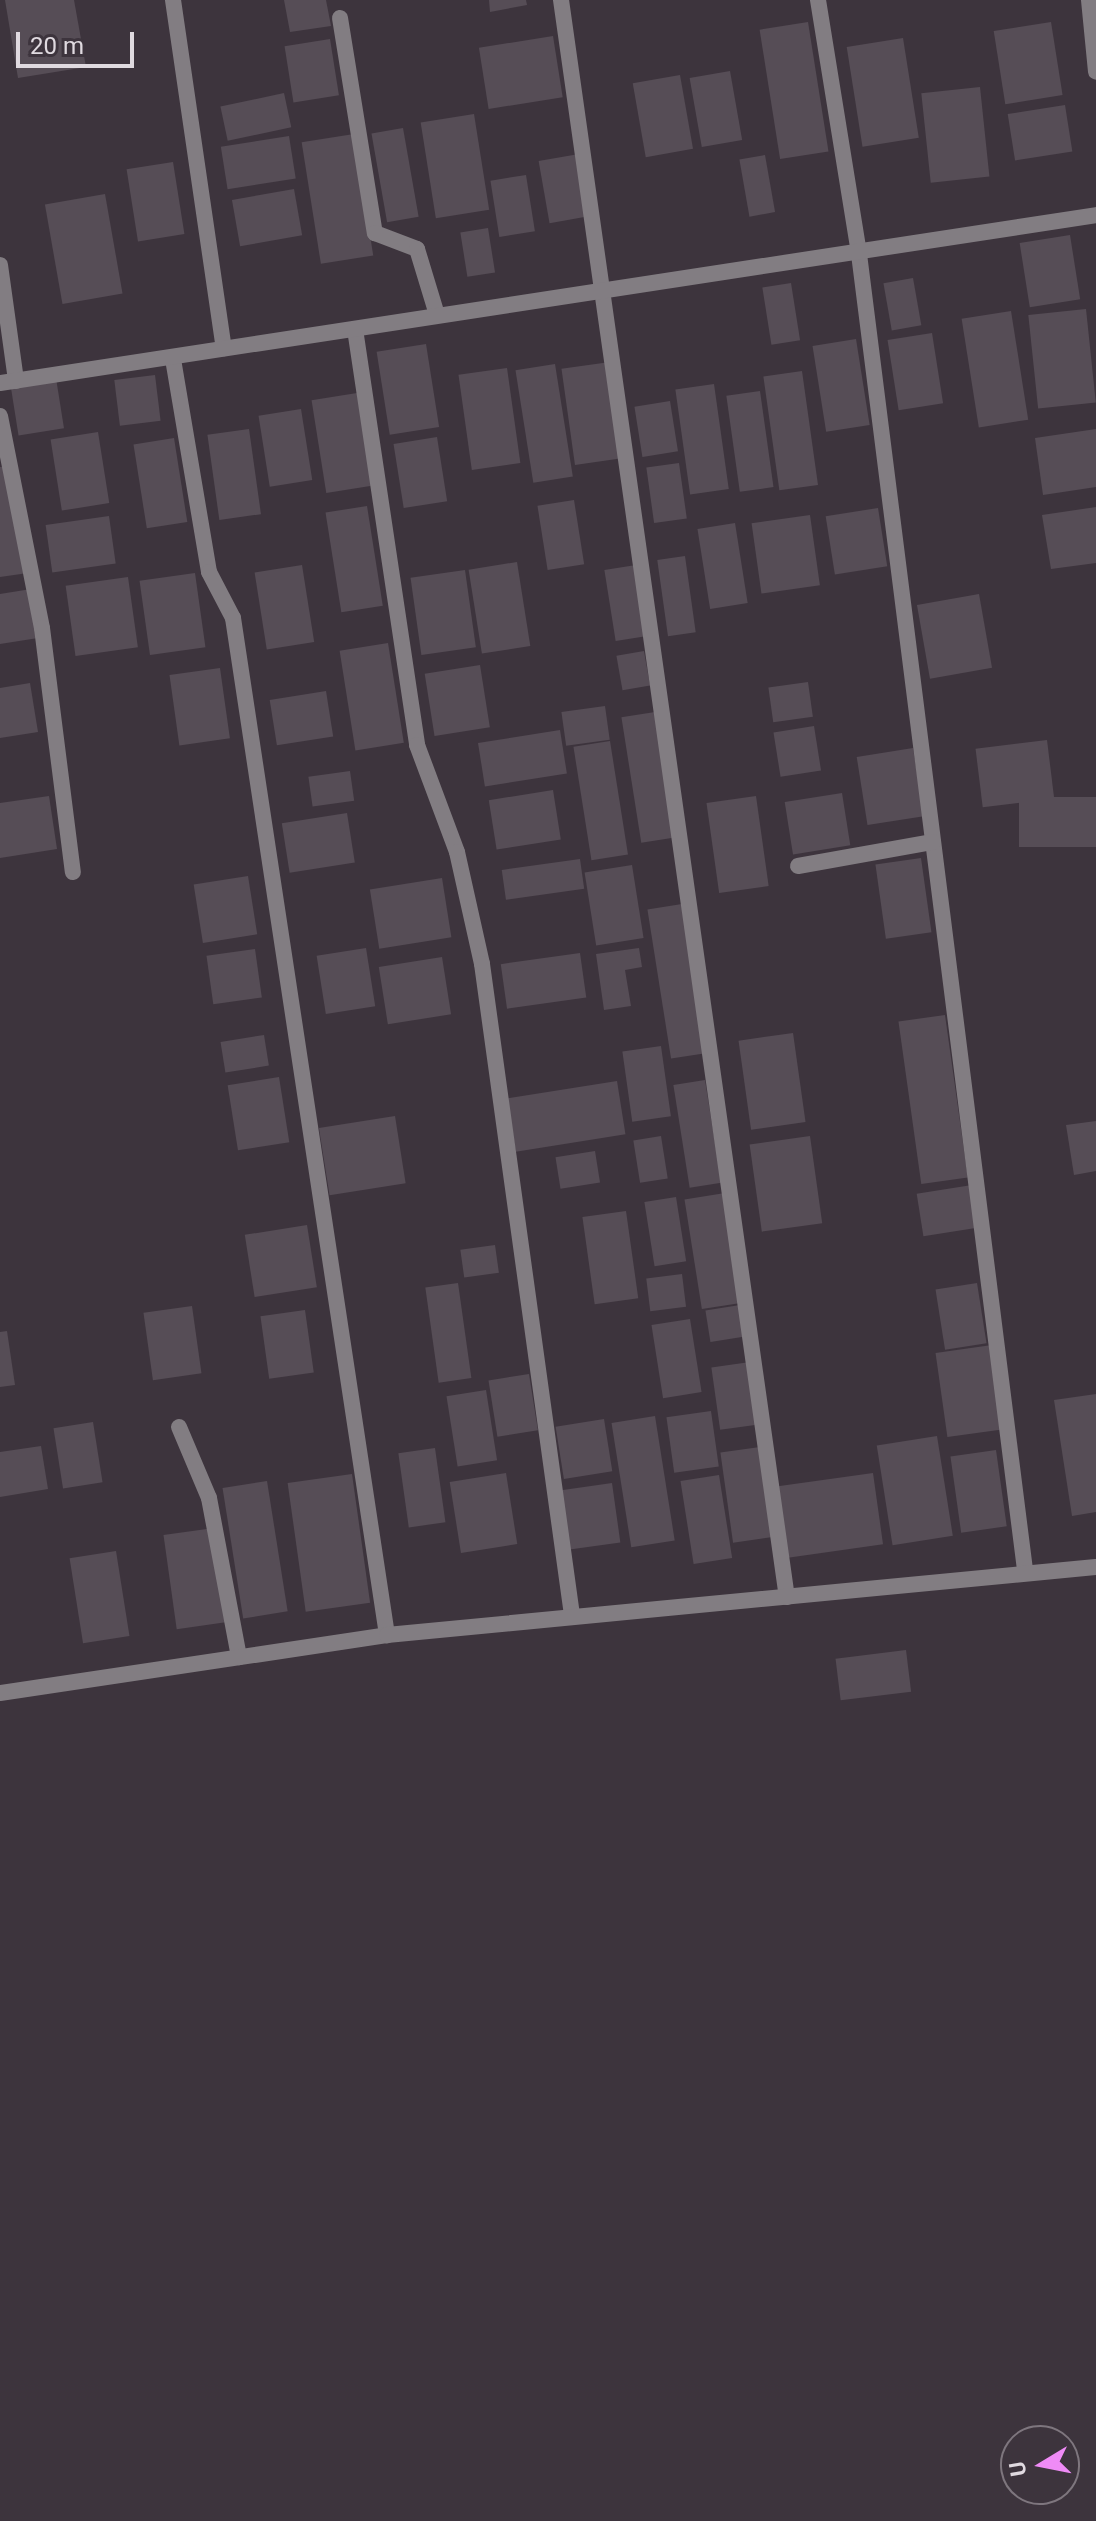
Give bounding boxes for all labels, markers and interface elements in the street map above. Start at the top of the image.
scale bar [20,16,138,66]
text: 20 m [30,32,84,60]
north arrow [1000,2425,1080,2505]
text: U [1004,2460,1031,2478]

